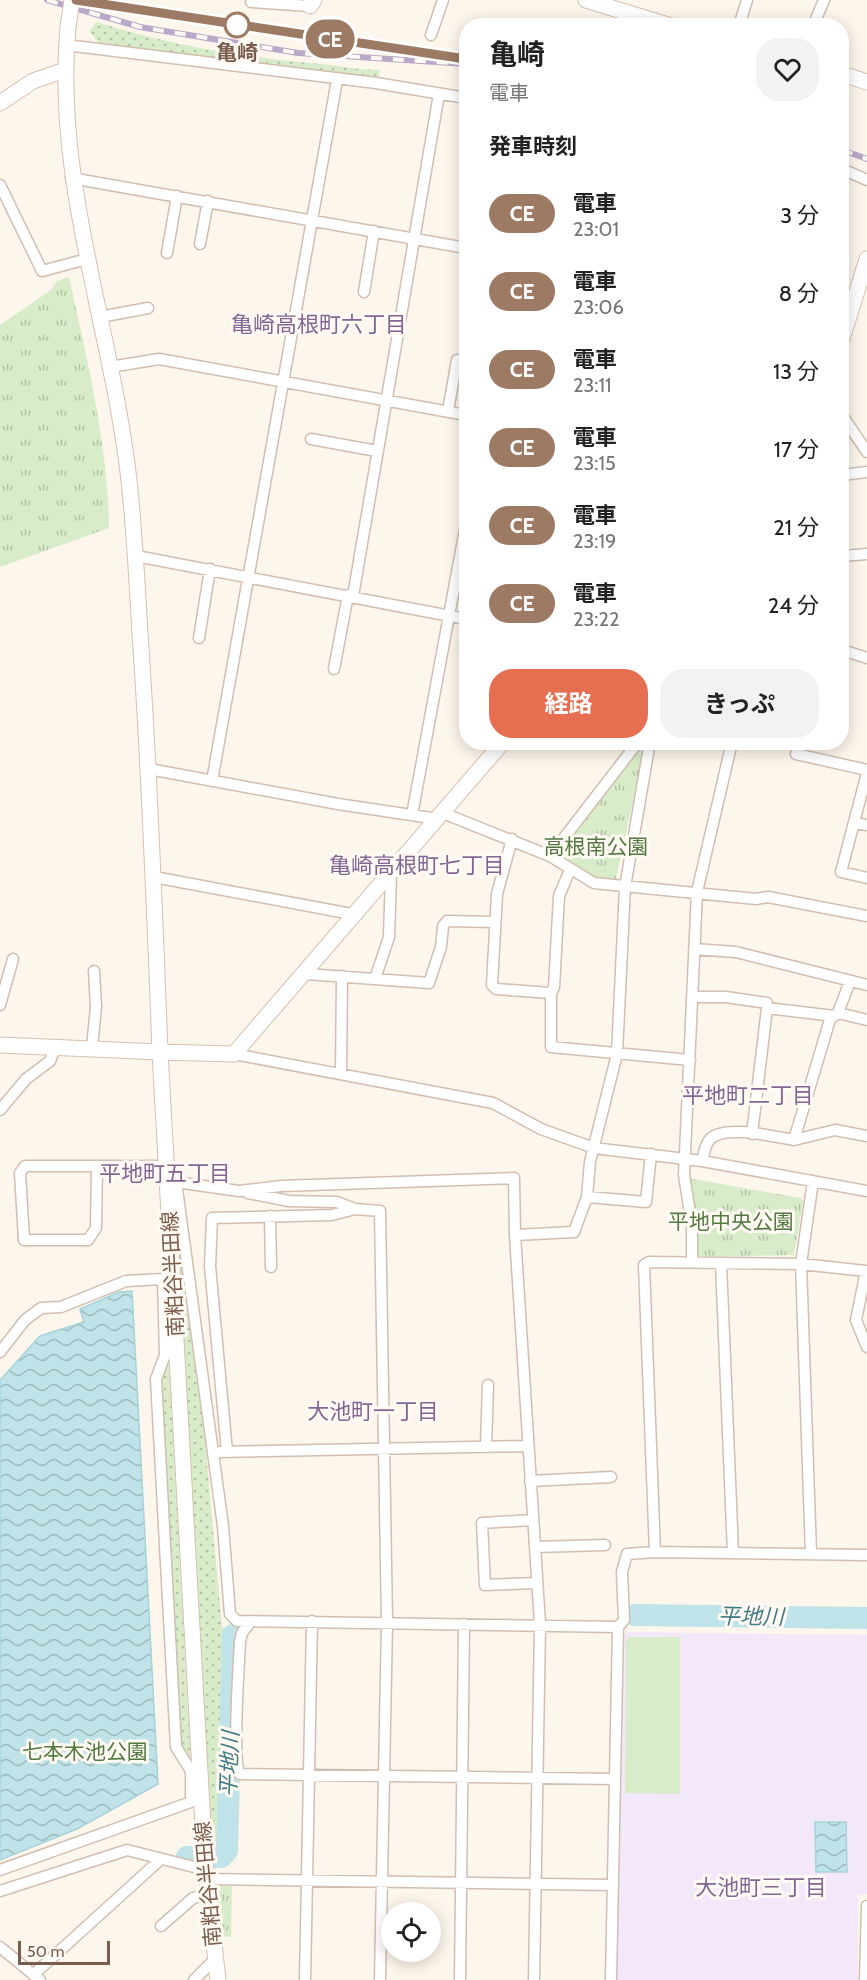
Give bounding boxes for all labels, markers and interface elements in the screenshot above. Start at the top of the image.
marker: 亀崎 [224,12,250,38]
line badge: CE [303,20,357,58]
text: CE [318,27,342,52]
text: 亀崎 [489,37,545,71]
button: heart [756,38,819,101]
place label: 亀崎 [216,40,258,65]
text: 電車 [489,81,529,105]
text: 発車時刻 [489,133,577,160]
text: 電車 [573,190,617,217]
text: CE [510,201,534,226]
text: 3 分 [780,202,819,229]
text: 23:01 [573,217,619,241]
text: 電車 [573,268,617,295]
text: CE [510,279,534,304]
text: 8 分 [779,280,819,307]
text: 23:06 [573,295,624,319]
district label: 亀崎高根町六丁目 [231,311,407,338]
text: 電車 [573,346,617,373]
text: CE [510,357,534,382]
text: 13 分 [773,358,819,385]
text: 23:11 [573,373,612,397]
text: 電車 [573,424,617,451]
text: CE [510,435,534,460]
text: 17 分 [774,436,819,463]
text: 23:15 [573,451,616,475]
text: 電車 [573,502,617,529]
text: CE [510,513,534,538]
text: 21 分 [773,514,819,541]
text: 23:19 [573,529,616,553]
text: 電車 [573,580,617,607]
text: CE [510,591,534,616]
text: 24 分 [768,592,819,619]
text: 23:22 [573,607,619,631]
button: 経路 [489,669,648,738]
button: きっぷ [660,669,819,738]
park label: 高根南公園 [544,834,649,859]
district label: 亀崎高根町七丁目 [329,852,505,879]
district label: 平地町二丁目 [682,1082,814,1109]
district label: 平地町五丁目 [99,1160,231,1187]
park label: 平地中央公園 [668,1209,794,1234]
street label: 南粕谷半田線 [157,1210,188,1338]
district label: 大池町一丁目 [307,1398,439,1425]
water label: 平地川 [718,1602,786,1631]
water label: 平地川 [215,1729,244,1797]
park label: 七本木池公園 [22,1739,148,1764]
street label: 南粕谷半田線 [190,1820,225,1948]
district label: 大池町三丁目 [695,1874,827,1901]
map controls [381,1902,441,1962]
button: locate [381,1902,441,1962]
scale bar [18,1938,110,1966]
text: 50 m [27,1942,64,1961]

